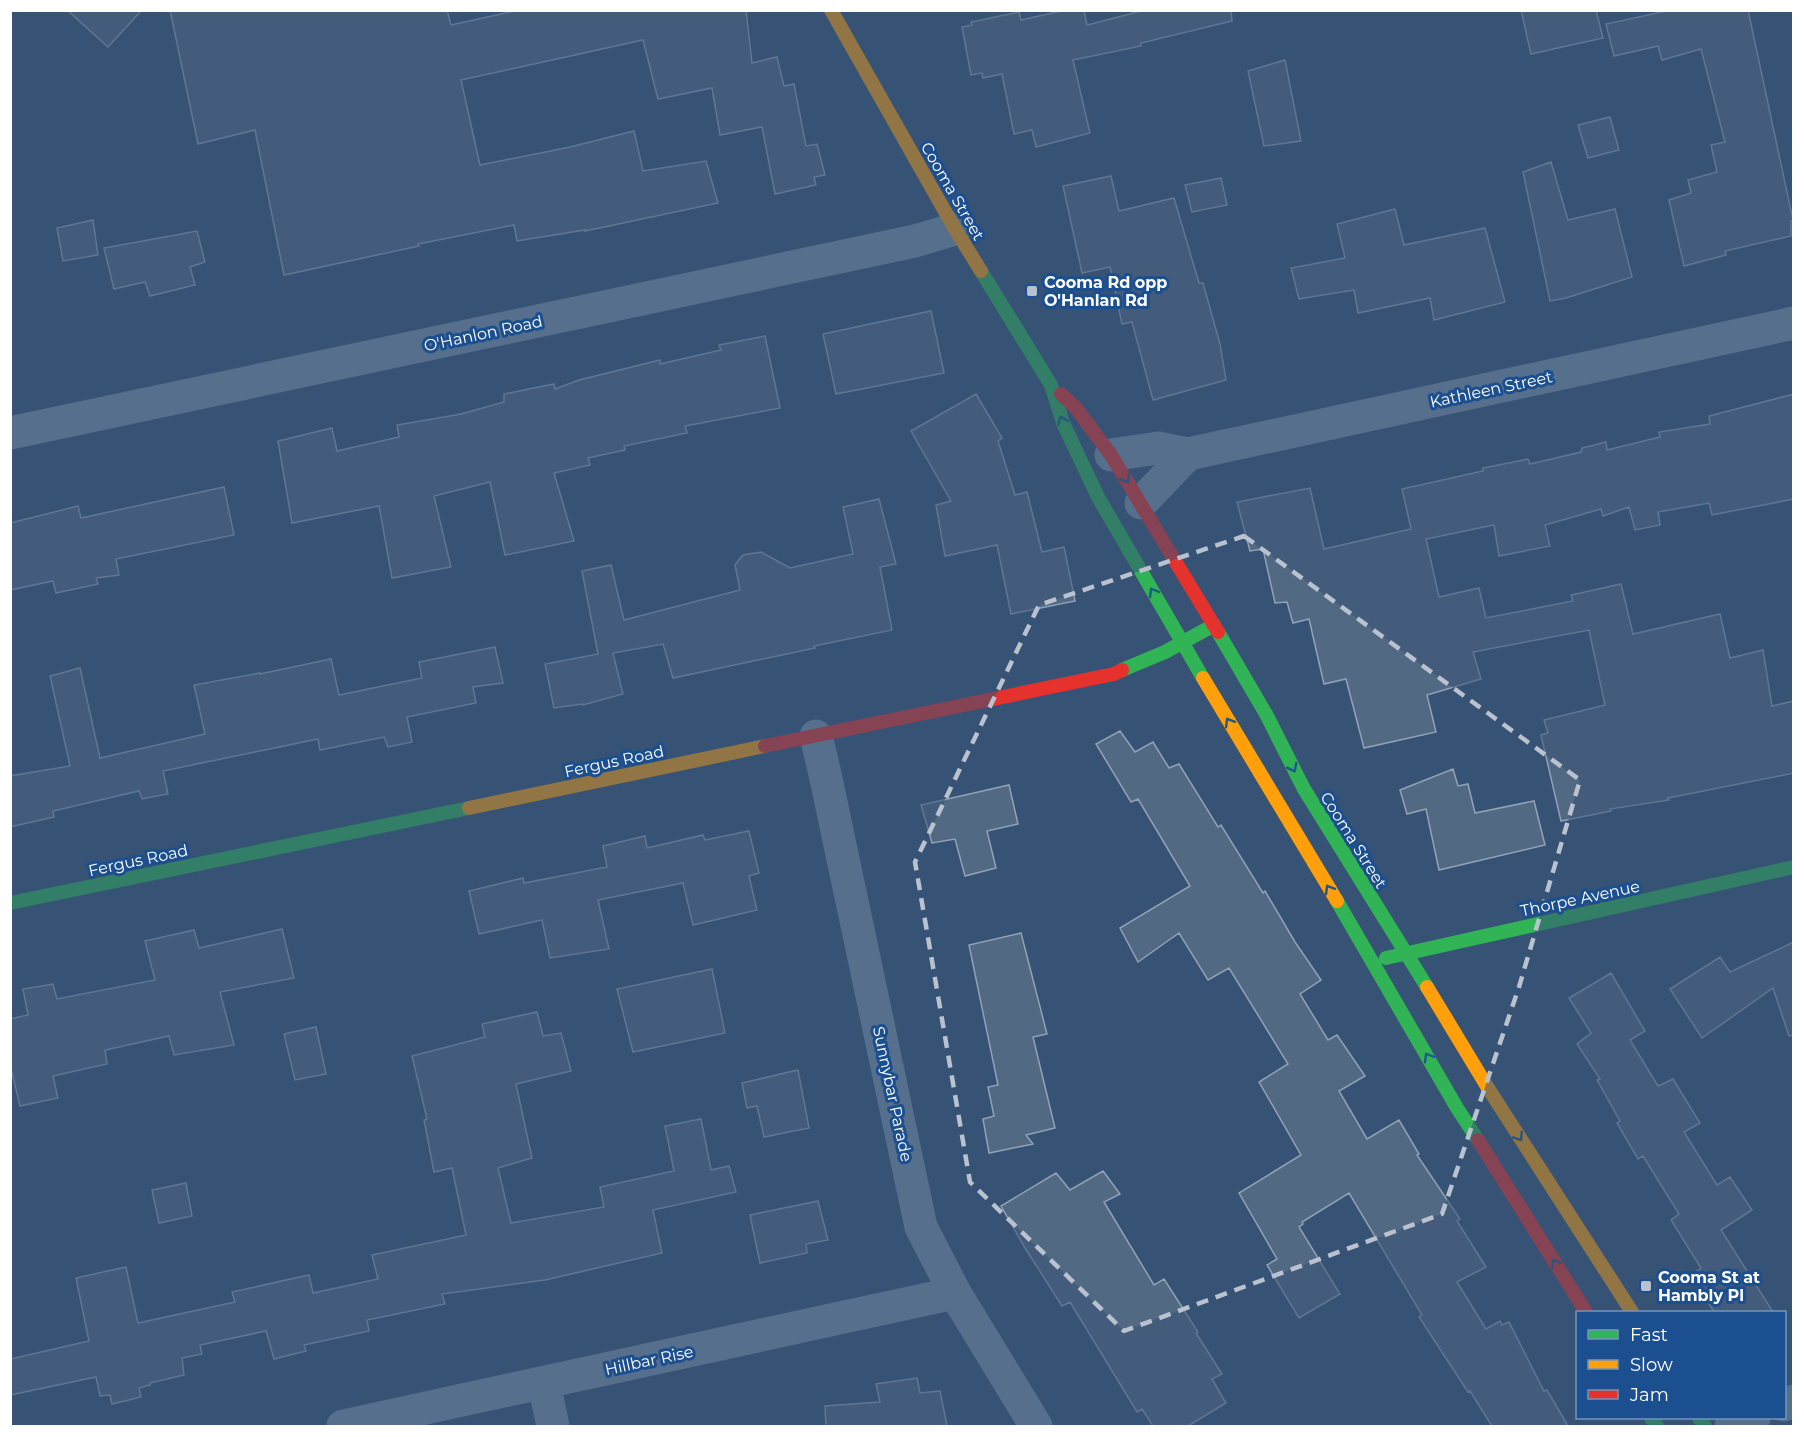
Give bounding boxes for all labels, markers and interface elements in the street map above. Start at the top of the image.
street label: Cooma Street [917,139,989,244]
place label: Cooma Rd opp O'Hanlan Rd [1044,273,1167,310]
marker: Cooma Rd opp O'Hanlan Rd [1025,284,1039,298]
street label: O'Hanlon Road [422,312,544,355]
street label: Kathleen Street [1428,367,1555,412]
one-way arrow [1057,415,1070,425]
one-way arrow [1119,473,1131,483]
one-way arrow [1149,588,1160,598]
one-way arrow [1224,718,1236,728]
street label: Fergus Road [563,742,666,781]
one-way arrow [1286,762,1297,773]
street label: Cooma Street [1316,789,1391,892]
street label: Fergus Road [87,841,190,880]
street label: Thorpe Avenue [1519,877,1641,920]
one-way arrow [1325,885,1337,895]
street label: Sunnybar Parade [869,1025,916,1163]
one-way arrow [1424,1053,1435,1063]
one-way arrow [1512,1131,1524,1141]
one-way arrow [1550,1259,1562,1269]
place label: Cooma St at Hambly Pl [1658,1268,1760,1305]
marker: Cooma St at Hambly Pl [1639,1279,1653,1293]
legend [1576,1311,1786,1419]
text: Fast [1630,1324,1668,1346]
street label: Hillbar Rise [603,1342,695,1379]
text: Slow [1630,1354,1673,1376]
text: Jam [1629,1384,1669,1406]

